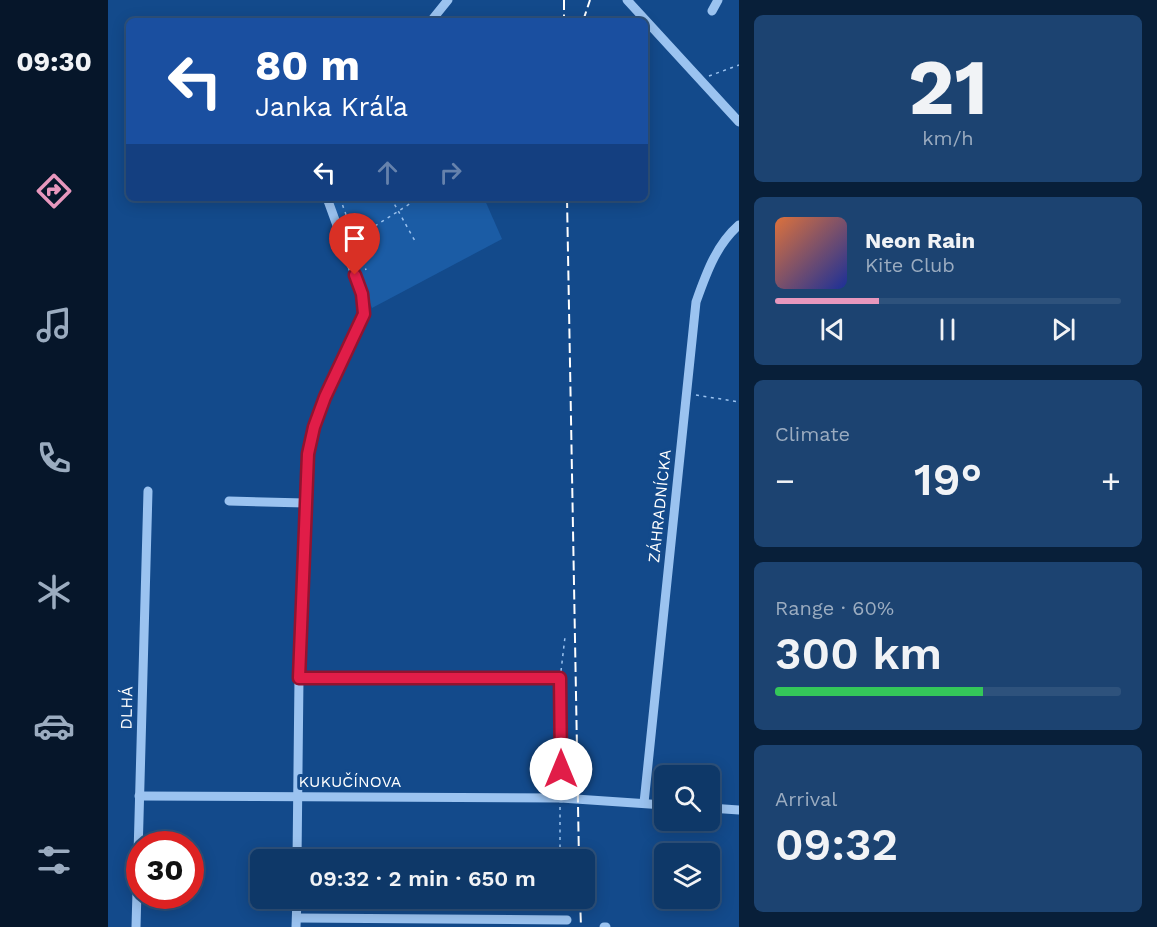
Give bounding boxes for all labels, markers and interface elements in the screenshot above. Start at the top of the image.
text: 80 m [255,41,360,90]
text: 21 [908,41,988,133]
icon: left [156,42,234,120]
text: 09:30 [16,46,92,78]
text: Janka Kráľa [255,91,408,123]
text: km/h [922,126,974,150]
icon: left [308,156,341,189]
icon: ahead [371,156,404,189]
icon: right [434,156,467,189]
icon: directions [33,170,75,212]
pin [329,213,380,275]
icon: arrive [338,222,371,255]
text: Neon Rain [865,228,975,253]
text: Kite Club [865,253,955,277]
icon: music [33,304,75,346]
icon: previous [816,313,849,346]
icon: pause [931,313,964,346]
icon: next [1047,313,1080,346]
text: Climate [775,422,850,446]
icon: phone [33,437,75,479]
street label: ZÁHRADNÍCKA [644,448,675,564]
text: 19° [914,453,982,506]
text: − [775,461,795,500]
text: + [1101,461,1121,500]
icon: climate [33,571,75,613]
text: Range · 60% [775,596,894,620]
text: 300 km [775,627,942,680]
street label: DLHÁ [117,686,136,730]
icon: car [33,705,75,747]
position arrow [529,737,593,801]
map controls [654,765,720,909]
button: search [654,765,720,831]
street label: KUKUČÍNOVA [299,772,402,791]
text: Arrival [775,787,837,811]
text: 09:32 [775,818,898,871]
speed limit sign: 30 [126,831,204,909]
icon: filters [33,839,75,881]
button: layers [654,843,720,909]
text: 09:32 · 2 min · 650 m [309,866,536,891]

